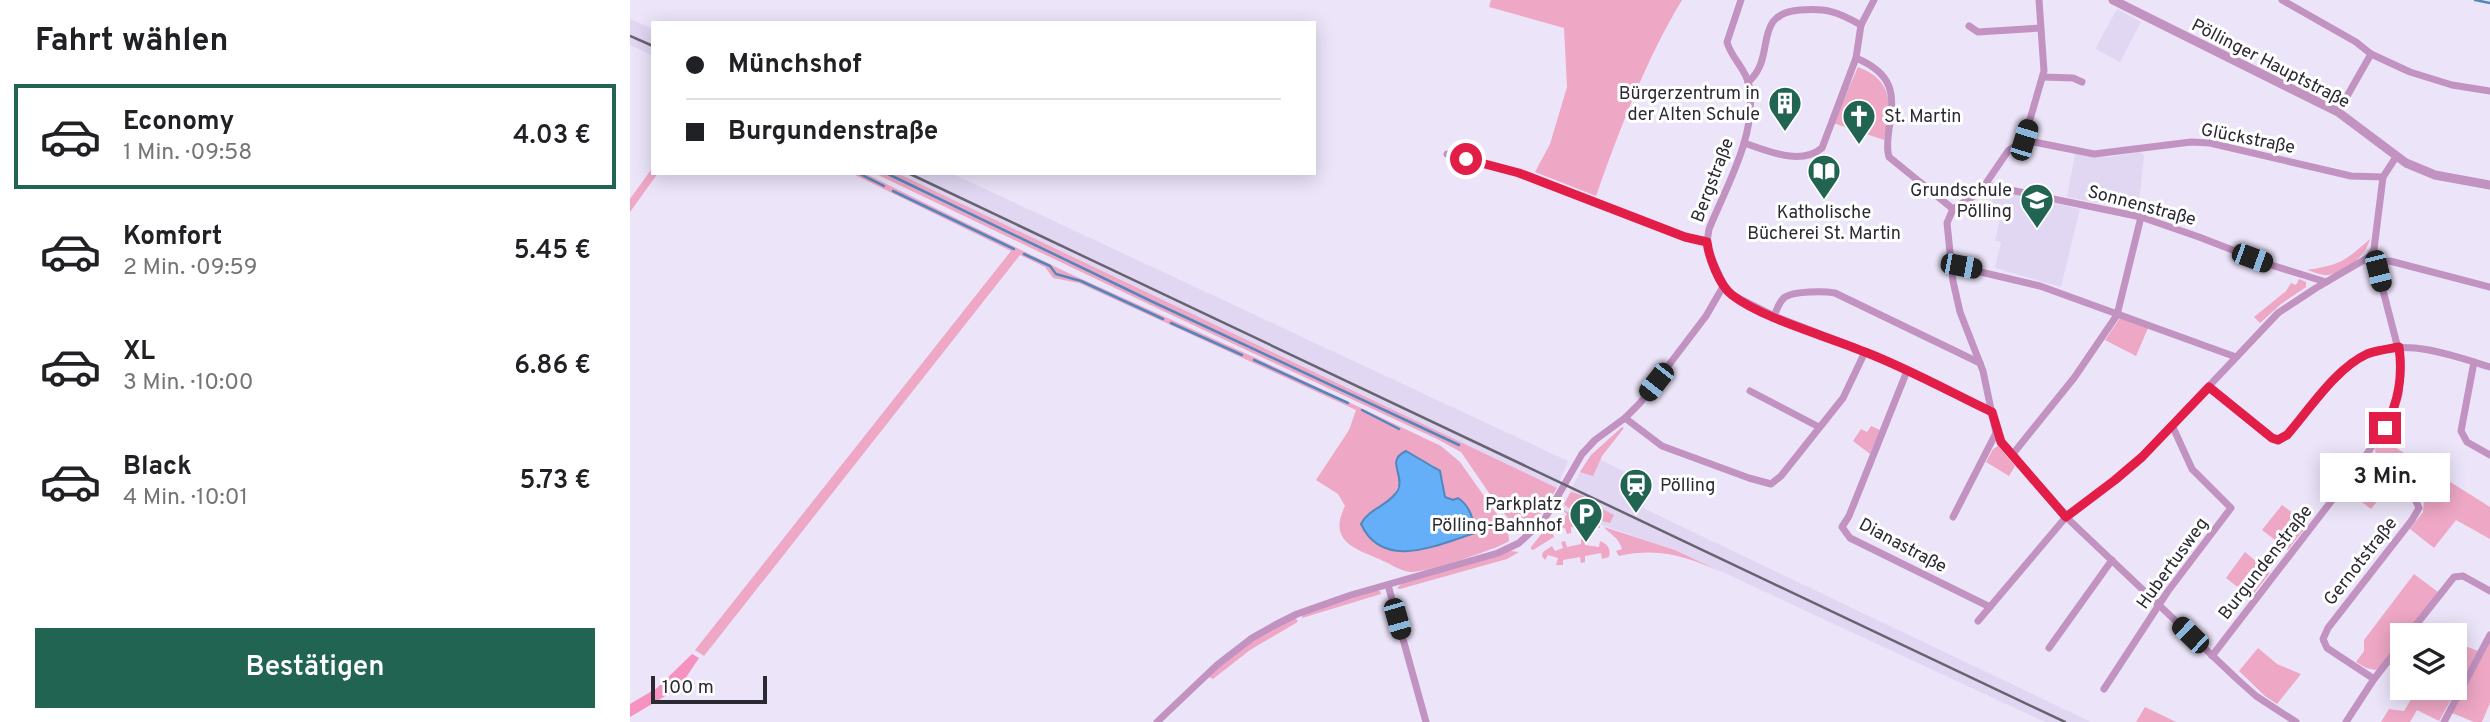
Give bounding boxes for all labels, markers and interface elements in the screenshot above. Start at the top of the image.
street label: Pöllinger Hauptstraße [2187,14,2353,114]
text: Fahrt wählen [35,22,228,62]
text: Münchshof [728,49,862,82]
place label: Bürgerzentrum in der Alten Schule [1619,83,1760,127]
building icon: Bürgerzentrum in der Alten Schule [1766,84,1804,133]
church icon: St. Martin [1840,97,1878,146]
icon: car [39,105,102,168]
text: Economy [123,106,234,139]
place label: St. Martin [1884,106,1961,129]
text: Burgundenstraße [728,116,938,149]
car [2008,117,2041,163]
street label: Glückstraße [2199,119,2297,160]
text: 4.03 € [513,120,591,153]
street label: Bergstraße [1687,135,1740,226]
text: 1 Min. · 09:58 [123,139,252,168]
route start [1450,143,1482,175]
library icon: Katholische Bücherei St. Martin [1805,152,1843,201]
place label: Grundschule Pölling [1910,180,2012,224]
school or university icon: Grundschule Pölling [2018,181,2056,230]
street label: Sonnenstraße [2085,181,2198,232]
place label: Katholische Bücherei St. Martin [1747,202,1901,246]
icon: car [39,220,102,283]
text: Komfort [123,221,222,254]
text: 5.45 € [514,235,591,268]
car [2229,241,2276,275]
car [2363,248,2394,294]
car [1939,252,1984,280]
text: 2 Min. · 09:59 [123,254,257,283]
icon: car [39,335,102,398]
text: XL [123,336,155,369]
text: 6.86 € [514,350,591,383]
car [1635,359,1678,405]
text: 3 Min. · 10:00 [123,369,254,398]
route end [2369,412,2401,444]
icon: car [39,450,102,513]
text: Black [123,451,192,484]
callout: 3 Min. [2320,452,2450,502]
text: 3 Min. [2353,463,2417,492]
text: 5.73 € [519,465,591,498]
station icon: Pölling [1617,466,1655,515]
place label: Pölling [1660,475,1715,498]
text: 4 Min. · 10:01 [123,484,248,513]
place label: Parkplatz Pölling-Bahnhof [1431,494,1562,538]
parking icon: Parkplatz Pölling-Bahnhof [1567,495,1605,544]
street label: Burgundenstraße [2214,501,2318,625]
street label: Hubertusweg [2132,513,2214,614]
street label: Gernotstraße [2319,513,2403,611]
street label: Dianastraße [1854,514,1950,579]
car [1382,596,1413,642]
car [2168,613,2213,657]
map controls [2390,623,2467,700]
button: layers [2390,623,2467,700]
button: Bestätigen [35,628,595,708]
scale bar [651,673,766,705]
text: 100 m [662,676,714,700]

